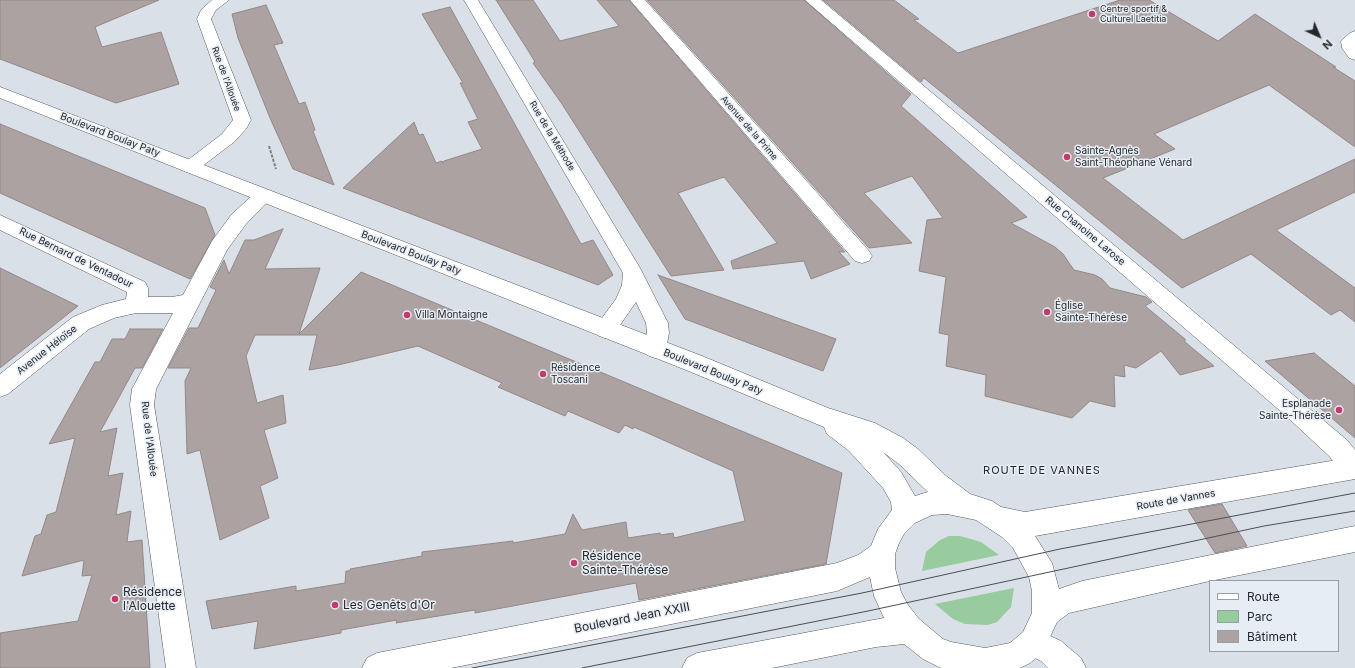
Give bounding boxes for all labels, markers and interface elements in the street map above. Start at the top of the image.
place label: Centre sportif & Culturel Laetitia [1100,4,1167,25]
marker: Centre sportif & Culturel Laetitia [1087,9,1097,19]
north arrow [1299,16,1339,56]
text: N [1319,37,1335,53]
street label: Rue de l'Allouée [209,45,243,113]
street label: Avenue de la Prime [718,94,780,162]
street label: Rue de la Méthode [527,99,577,173]
street label: Boulevard Boulay Paty [58,110,162,160]
place label: Sainte-Agnès Saint-Théophane Vénard [1075,145,1192,168]
marker: Sainte-Agnès Saint-Théophane Vénard [1062,152,1072,162]
street label: Rue Chanoine Larose [1043,194,1127,268]
street label: Rue Bernard de Ventadour [17,225,135,291]
street label: Boulevard Boulay Paty [359,228,463,278]
place label: Église Sainte-Thérèse [1055,300,1127,324]
marker: Église Sainte-Thérèse [1042,307,1052,317]
place label: Villa Montaigne [415,309,488,321]
marker: Villa Montaigne [402,310,412,320]
street label: Avenue Héloïse [14,323,80,377]
street label: Boulevard Boulay Paty [662,347,764,397]
place label: Résidence Toscani [551,362,600,386]
marker: Résidence Toscani [538,369,548,379]
place label: Esplanade Sainte-Thérèse [1259,398,1331,422]
street label: Rue de l'Allouée [138,401,160,477]
marker: Esplanade Sainte-Thérèse [1334,405,1344,415]
district label: ROUTE DE VANNES [983,464,1101,478]
street label: Route de Vannes [1136,487,1216,513]
place label: Résidence Sainte-Thérèse [582,549,668,577]
marker: Résidence Sainte-Thérèse [569,558,579,568]
legend [1209,580,1339,652]
place label: Résidence l'Alouette [123,585,182,613]
text: Route [1247,589,1280,604]
marker: Résidence l'Alouette [110,594,120,604]
place label: Les Genêts d'Or [343,598,435,612]
marker: Les Genêts d'Or [330,600,340,610]
street label: Boulevard Jean XXIII [573,600,691,636]
text: Parc [1247,609,1273,624]
text: Bâtiment [1247,629,1297,644]

